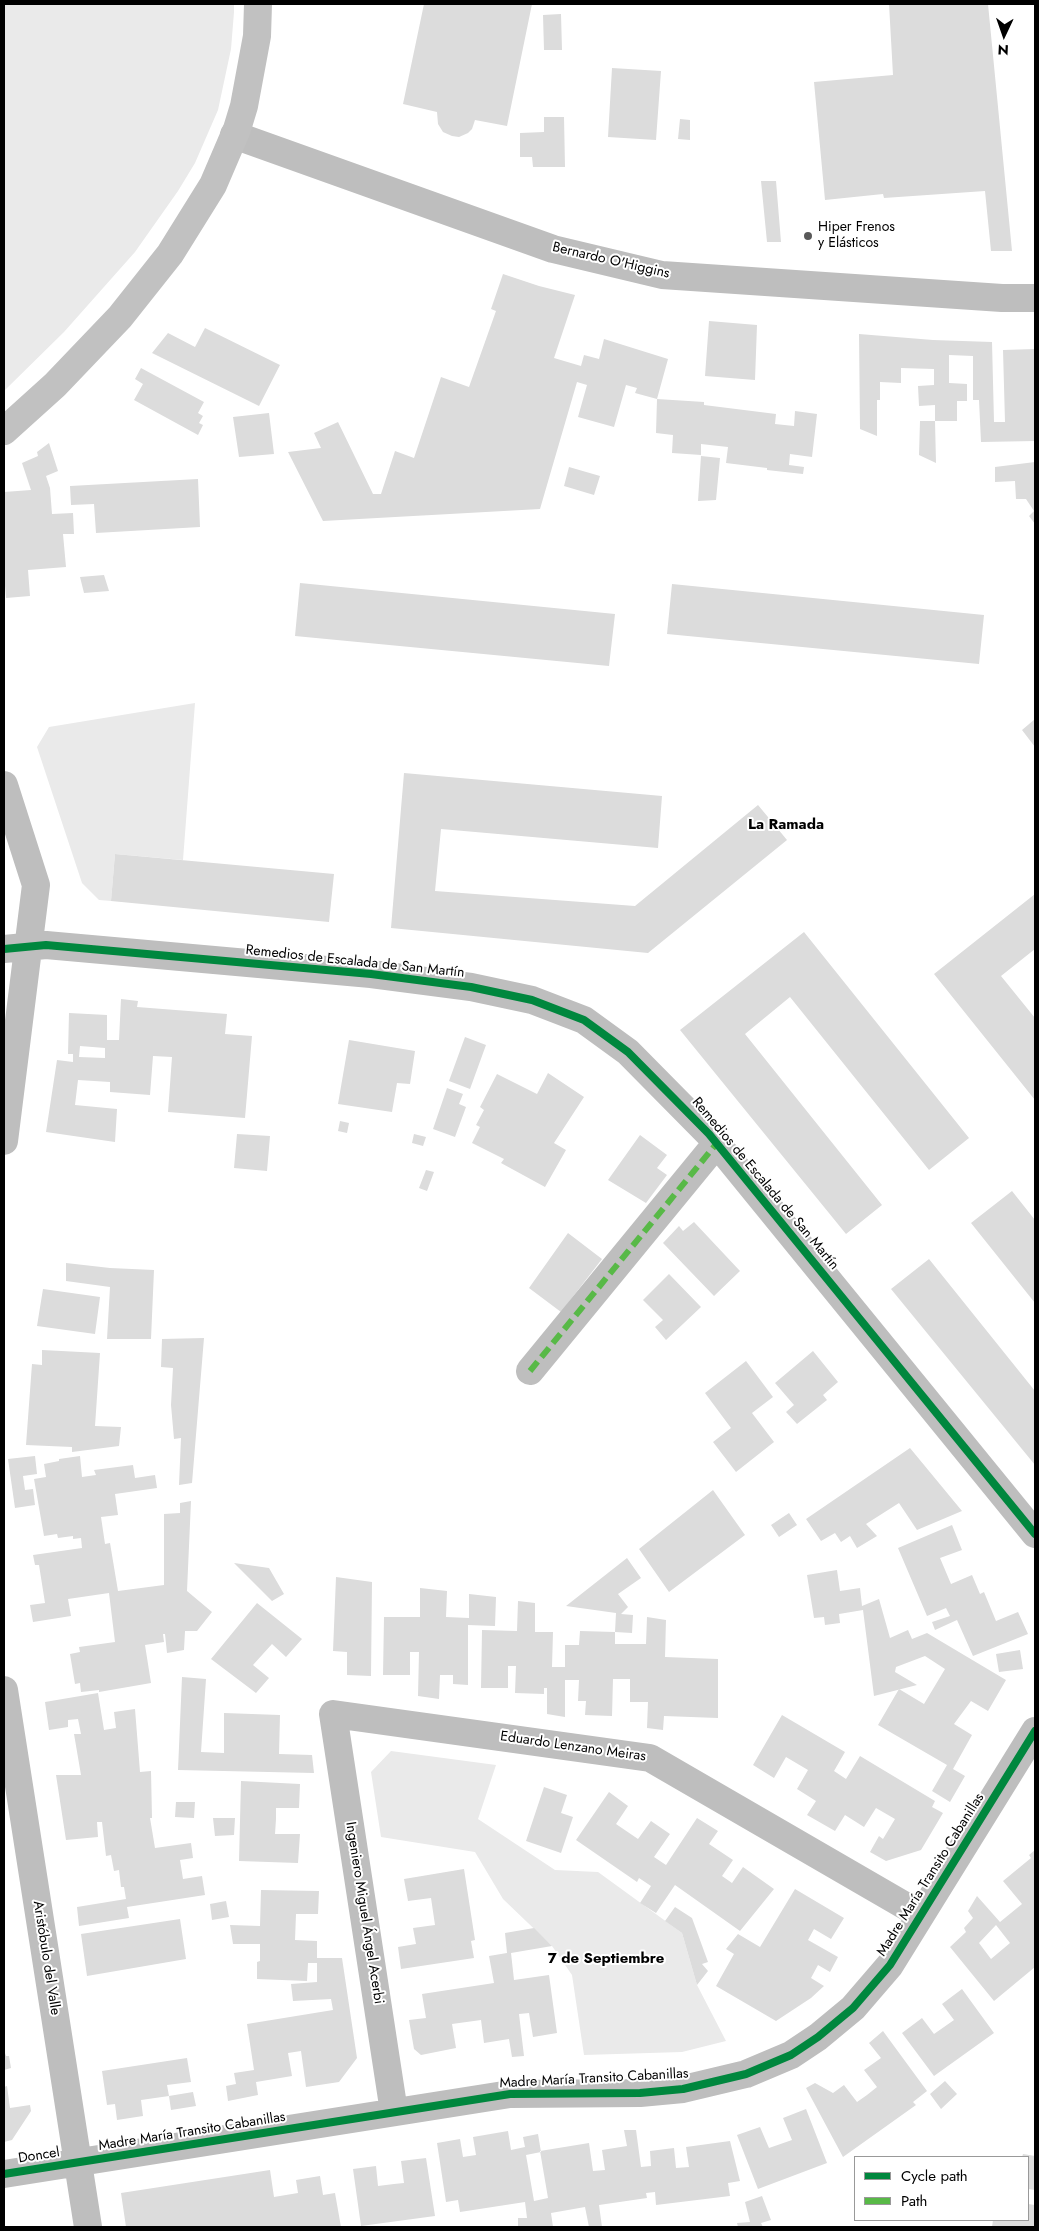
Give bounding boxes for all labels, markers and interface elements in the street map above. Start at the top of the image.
north arrow [979,10,1029,60]
text: N [997,40,1009,60]
place label: Hiper Frenos y Elásticos [818,220,895,252]
marker: Hiper Frenos y Elásticos [802,230,814,242]
street label: Bernardo O'Higgins [551,239,671,283]
district label: La Ramada [748,816,824,834]
street label: Remedios de Escalada de San Martín [245,942,465,982]
street label: Remedios de Escalada de San Martín [688,1094,842,1274]
street label: Eduardo Lenzano Meiras [499,1728,647,1766]
street label: Madre María Transito Cabanillas [874,1790,988,1960]
street label: Ingeniero Miguel Ángel Acerbi [341,1821,387,2005]
street label: Aristóbulo del Valle [29,1900,63,2016]
district label: 7 de Septiembre [548,1950,664,1968]
street label: Madre María Transito Cabanillas [499,2066,689,2092]
street label: Madre María Transito Cabanillas [97,2109,287,2155]
street label: Doncel [17,2144,61,2168]
legend [854,2156,1029,2221]
text: Cycle path [901,2165,968,2187]
text: Path [901,2190,927,2212]

